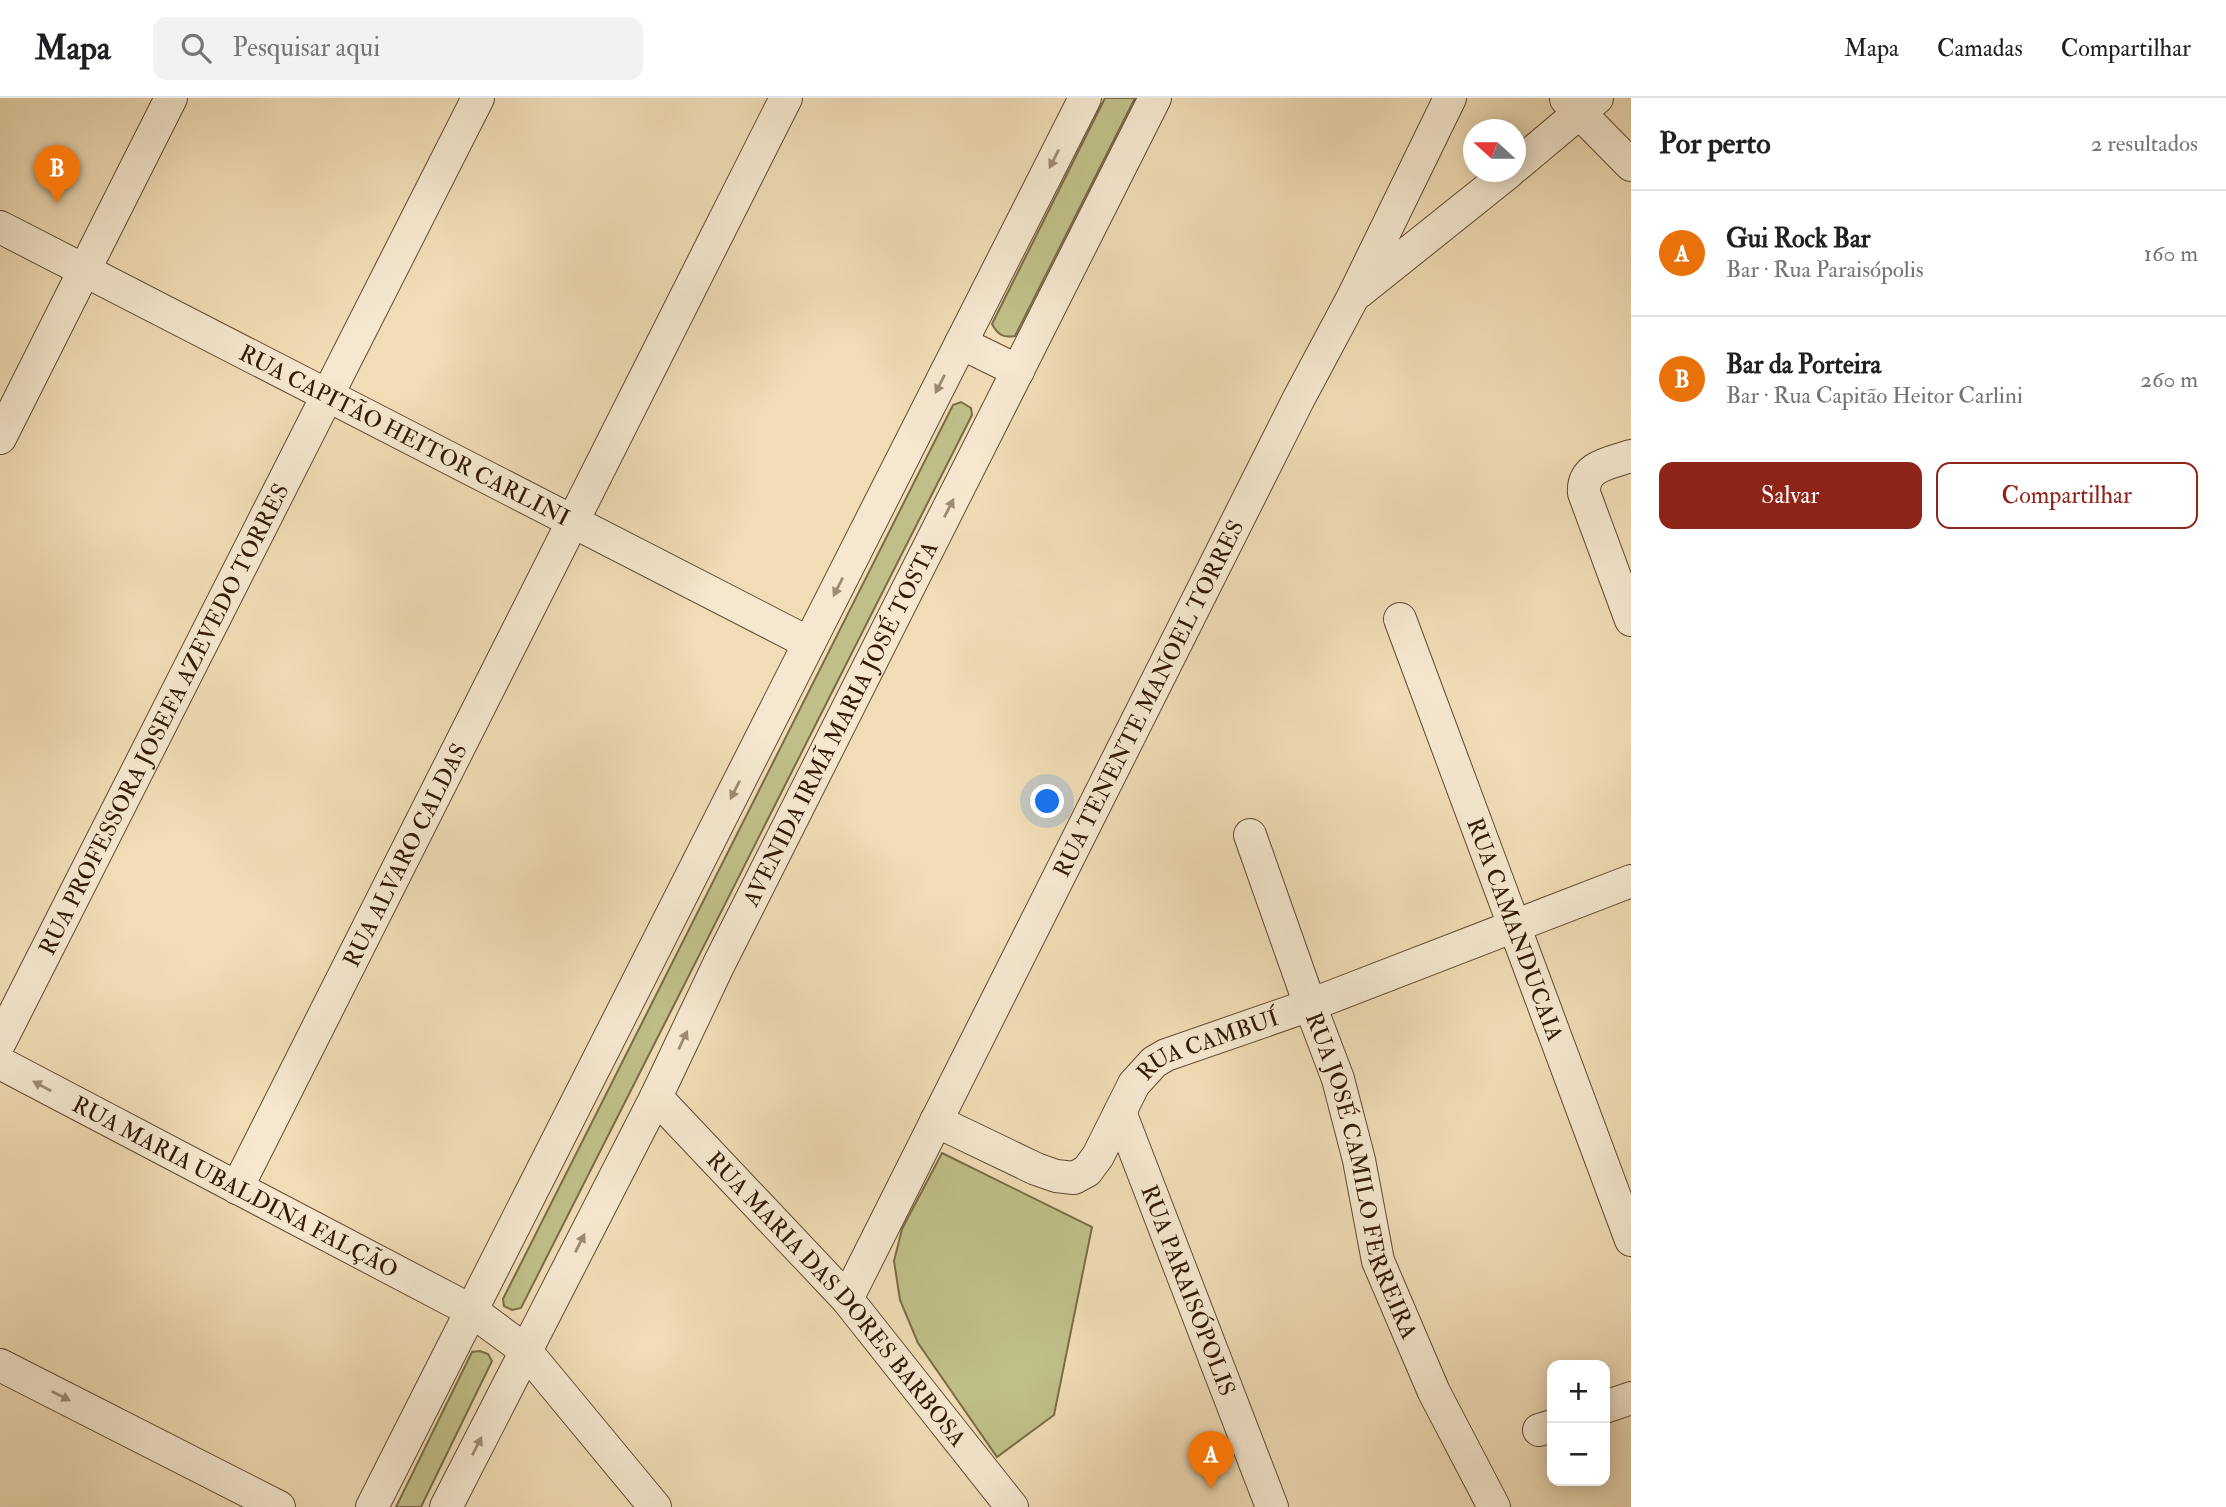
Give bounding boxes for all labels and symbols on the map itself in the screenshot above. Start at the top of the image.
north arrow [1463,119,1526,182]
pin: B [34,145,80,203]
one-way arrow [1048,149,1059,169]
street label: RUA CAPITÃO HEITOR CARLINI [234,338,575,532]
one-way arrow [935,374,946,394]
street label: RUA PROFESSORA JOSEFA AZEVEDO TORRES [32,478,295,960]
one-way arrow [943,498,954,518]
street label: RUA TENENTE MANOEL TORRES [1047,515,1250,882]
street label: AVENIDA IRMÃ MARIA JOSÉ TOSTA [736,536,944,912]
one-way arrow [832,577,843,597]
street label: RUA ALVARO CALDAS [336,738,473,972]
one-way arrow [730,780,741,800]
your location [1030,784,1064,818]
street label: RUA CAMANDUCAIA [1461,814,1570,1045]
street label: RUA CAMBUÍ [1130,1002,1284,1086]
street label: RUA JOSÉ CAMILO FERREIRA [1299,1008,1424,1344]
one-way arrow [678,1030,689,1051]
one-way arrow [32,1080,52,1092]
street label: RUA MARIA UBALDINA FALÇÃO [68,1089,403,1284]
street label: RUA MARIA DAS DORES BARBOSA [700,1145,973,1452]
street label: RUA PARAISÓPOLIS [1135,1181,1242,1400]
one-way arrow [574,1234,586,1253]
one-way arrow [51,1391,71,1402]
pin: A [1188,1431,1234,1489]
one-way arrow [471,1436,482,1456]

